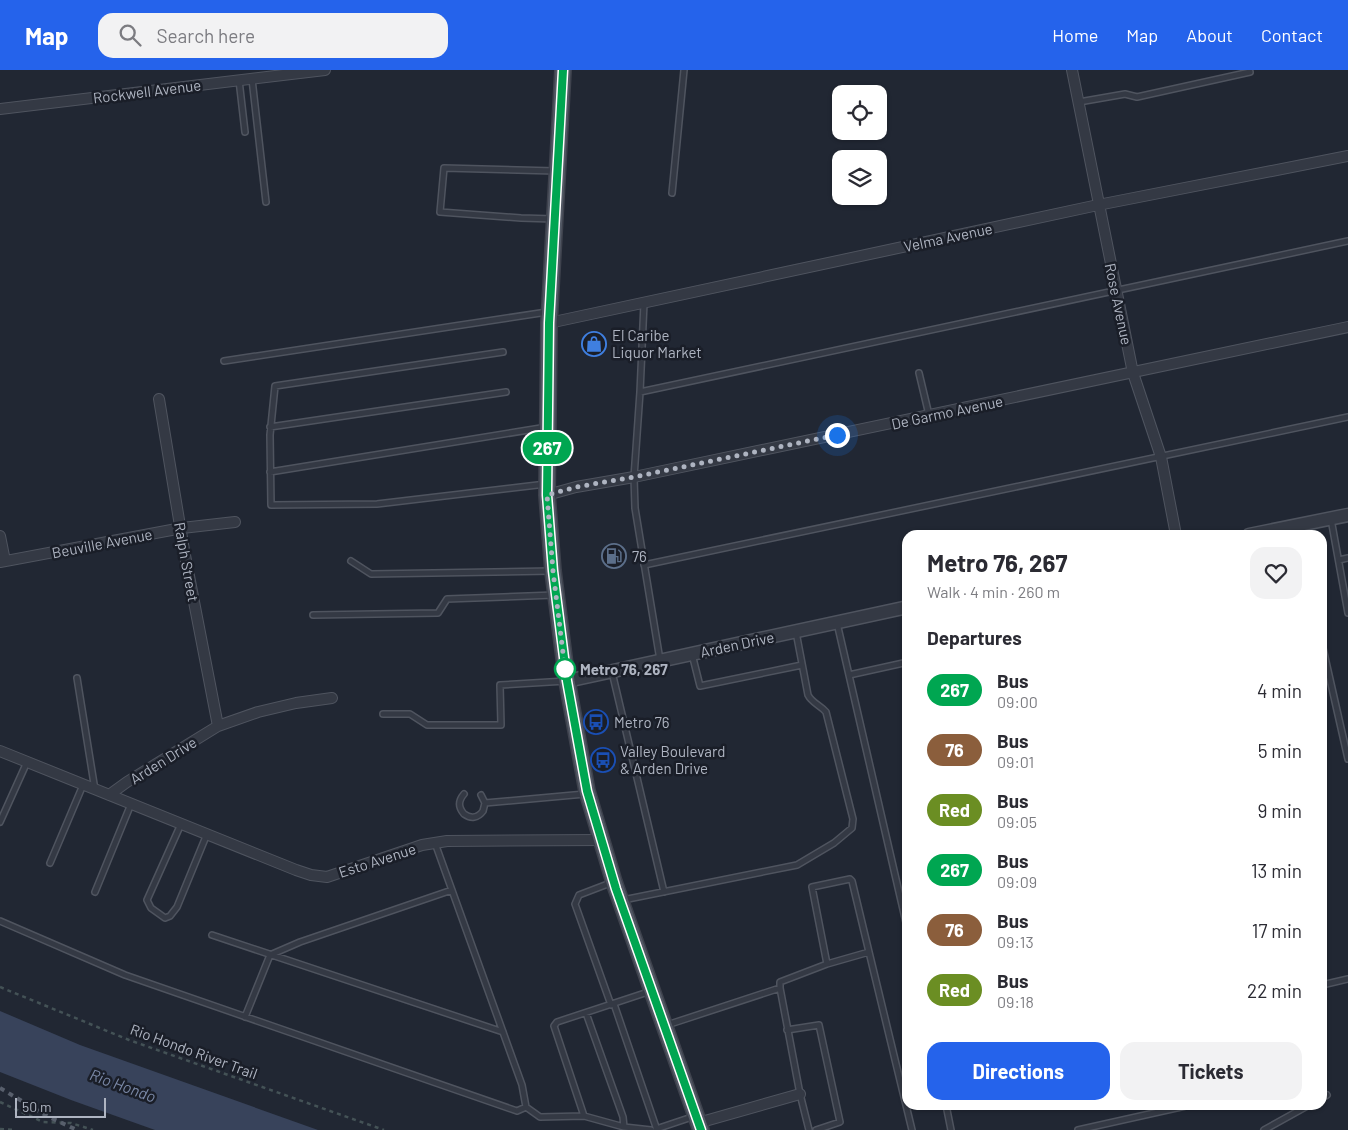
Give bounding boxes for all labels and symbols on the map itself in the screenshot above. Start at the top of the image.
street label: Rockwell Avenue [92,75,202,107]
street label: Velma Avenue [902,219,994,255]
street label: Rose Avenue [1102,261,1136,347]
place label: El Caribe Liquor Market [612,326,702,361]
shop icon: El Caribe Liquor Market [581,331,607,357]
street label: De Garmo Avenue [890,391,1004,433]
your location [825,423,850,448]
line badge: 267 [518,432,576,464]
street label: Ralph Street [171,521,203,603]
street label: Beuville Avenue [50,524,154,562]
fuel station icon: 76 [601,543,627,569]
place label: 76 [632,547,647,565]
street label: Arden Drive [698,627,776,661]
marker: Metro 76, 267 [554,658,576,680]
place label: Metro 76, 267 [580,660,668,678]
bus stop icon: Metro 76 [583,709,609,735]
place label: Metro 76 [614,713,669,731]
street label: Arden Drive [126,732,200,788]
place label: Valley Boulevard & Arden Drive [620,742,725,777]
bus stop icon: Valley Boulevard & Arden Drive [590,747,616,773]
street label: Esto Avenue [336,839,418,881]
street label: Rio Hondo River Trail [128,1020,260,1082]
water label: Rio Hondo [87,1064,159,1106]
scale bar [15,1095,106,1118]

